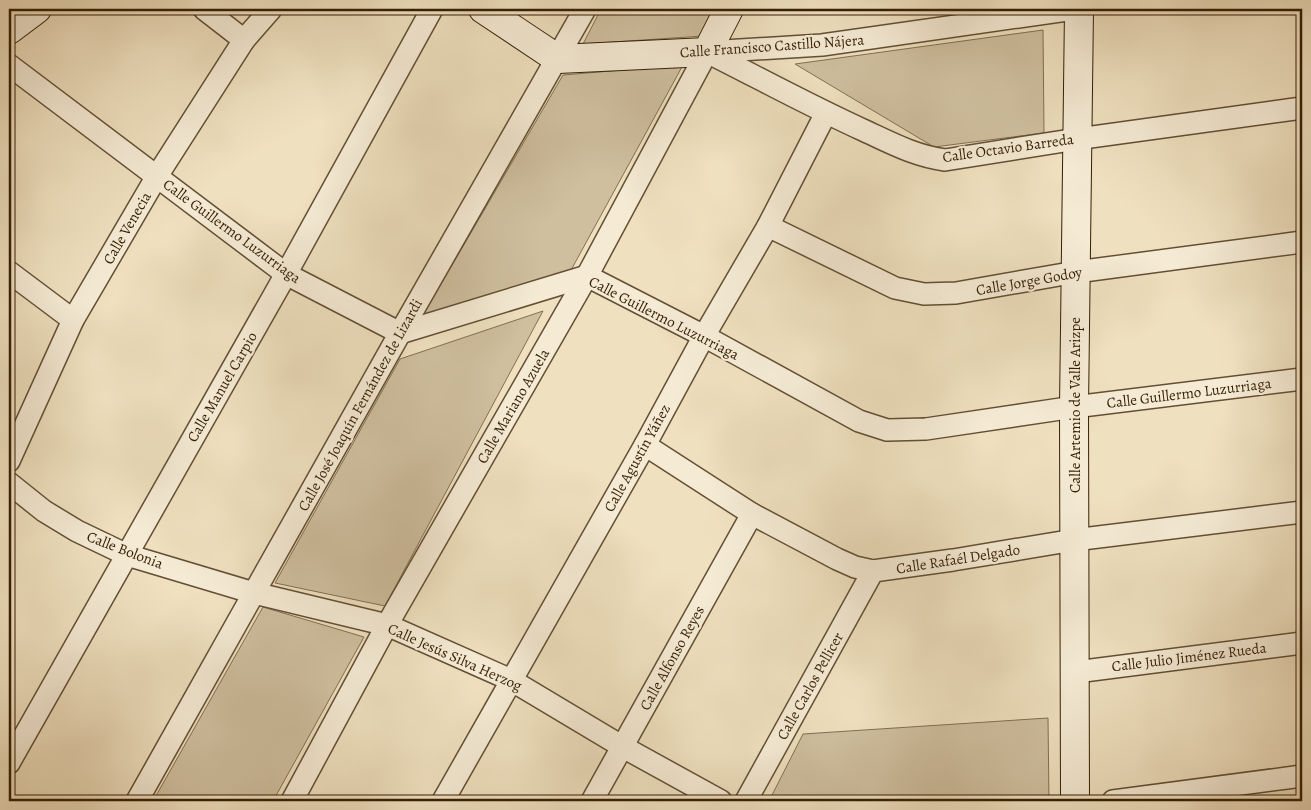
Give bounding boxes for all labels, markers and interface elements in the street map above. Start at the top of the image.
street label: Calle Francisco Castillo Nájera [679,30,865,62]
street label: Calle Octavio Barreda [941,129,1075,167]
street label: Calle Guillermo Luzurriaga [159,174,305,288]
street label: Calle Venecia [98,188,156,268]
street label: Calle Jorge Godoy [974,262,1084,300]
street label: Calle Guillermo Luzurriaga [586,271,742,365]
street label: Calle José Joaquín Fernández de Lizardi [293,295,427,515]
street label: Calle Artemio de Valle Arizpe [1065,317,1085,493]
street label: Calle Manuel Carpio [182,328,262,446]
street label: Calle Mariano Azuela [472,345,554,467]
street label: Calle Guillermo Luzurriaga [1105,373,1273,413]
street label: Calle Agustín Yáñez [599,400,675,516]
street label: Calle Bolonia [84,526,166,574]
street label: Calle Rafaél Delgado [895,539,1021,579]
street label: Calle Alfonso Reyes [635,602,709,714]
street label: Calle Jesús Silva Herzog [385,618,526,696]
street label: Calle Carlos Pellicer [772,628,848,743]
street label: Calle Julio Jiménez Rueda [1110,638,1268,676]

